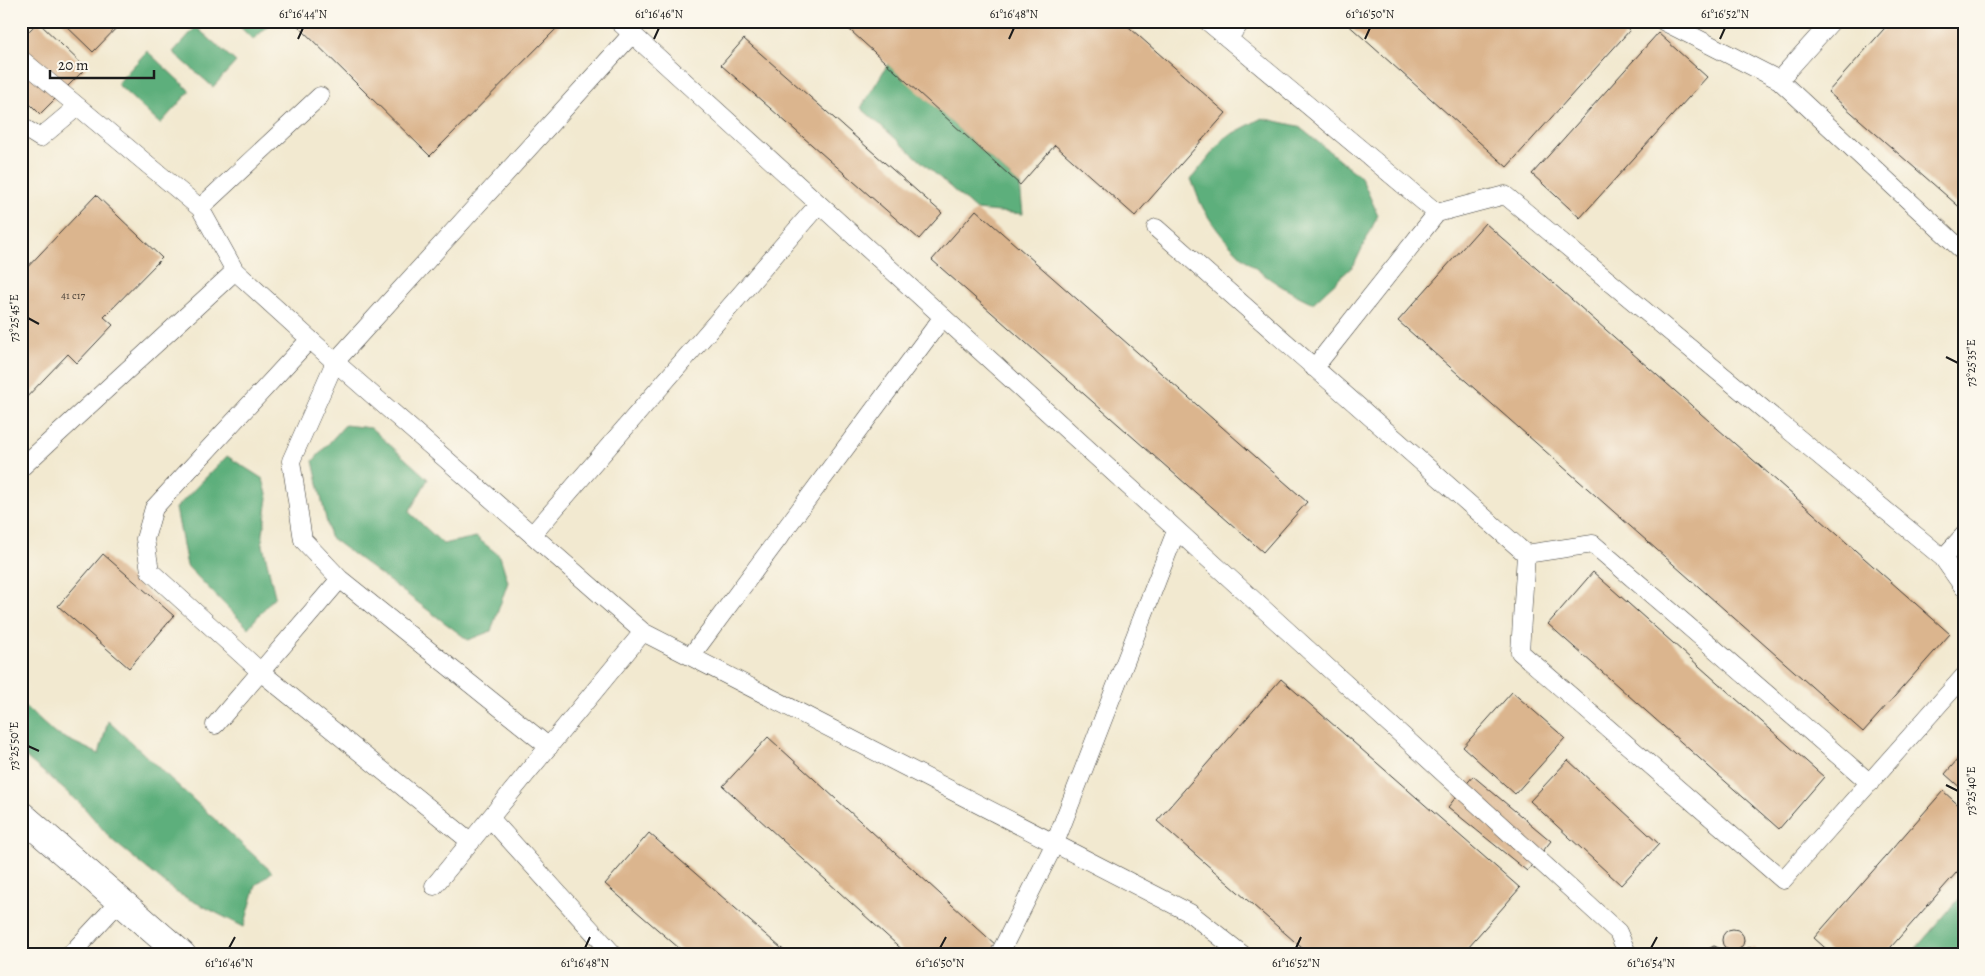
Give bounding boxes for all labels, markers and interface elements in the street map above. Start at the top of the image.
text: 61°16'44"N [279,6,327,22]
text: 61°16'46"N [635,6,683,22]
text: 61°16'48"N [990,6,1039,22]
text: 61°16'50"N [1346,6,1395,22]
text: 61°16'52"N [1701,6,1749,22]
scale bar [50,48,154,80]
text: 20 m [58,55,89,75]
house number: 41 с17 [61,288,85,303]
text: 73°25'45"E [6,294,22,342]
text: 73°25'35"E [1963,339,1979,387]
text: 73°25'50"E [6,722,22,770]
text: 73°25'40"E [1963,766,1979,816]
text: 61°16'46"N [205,955,253,971]
text: 61°16'48"N [561,955,610,971]
text: 61°16'50"N [916,955,965,971]
text: 61°16'52"N [1272,955,1320,971]
text: 61°16'54"N [1627,955,1675,971]

